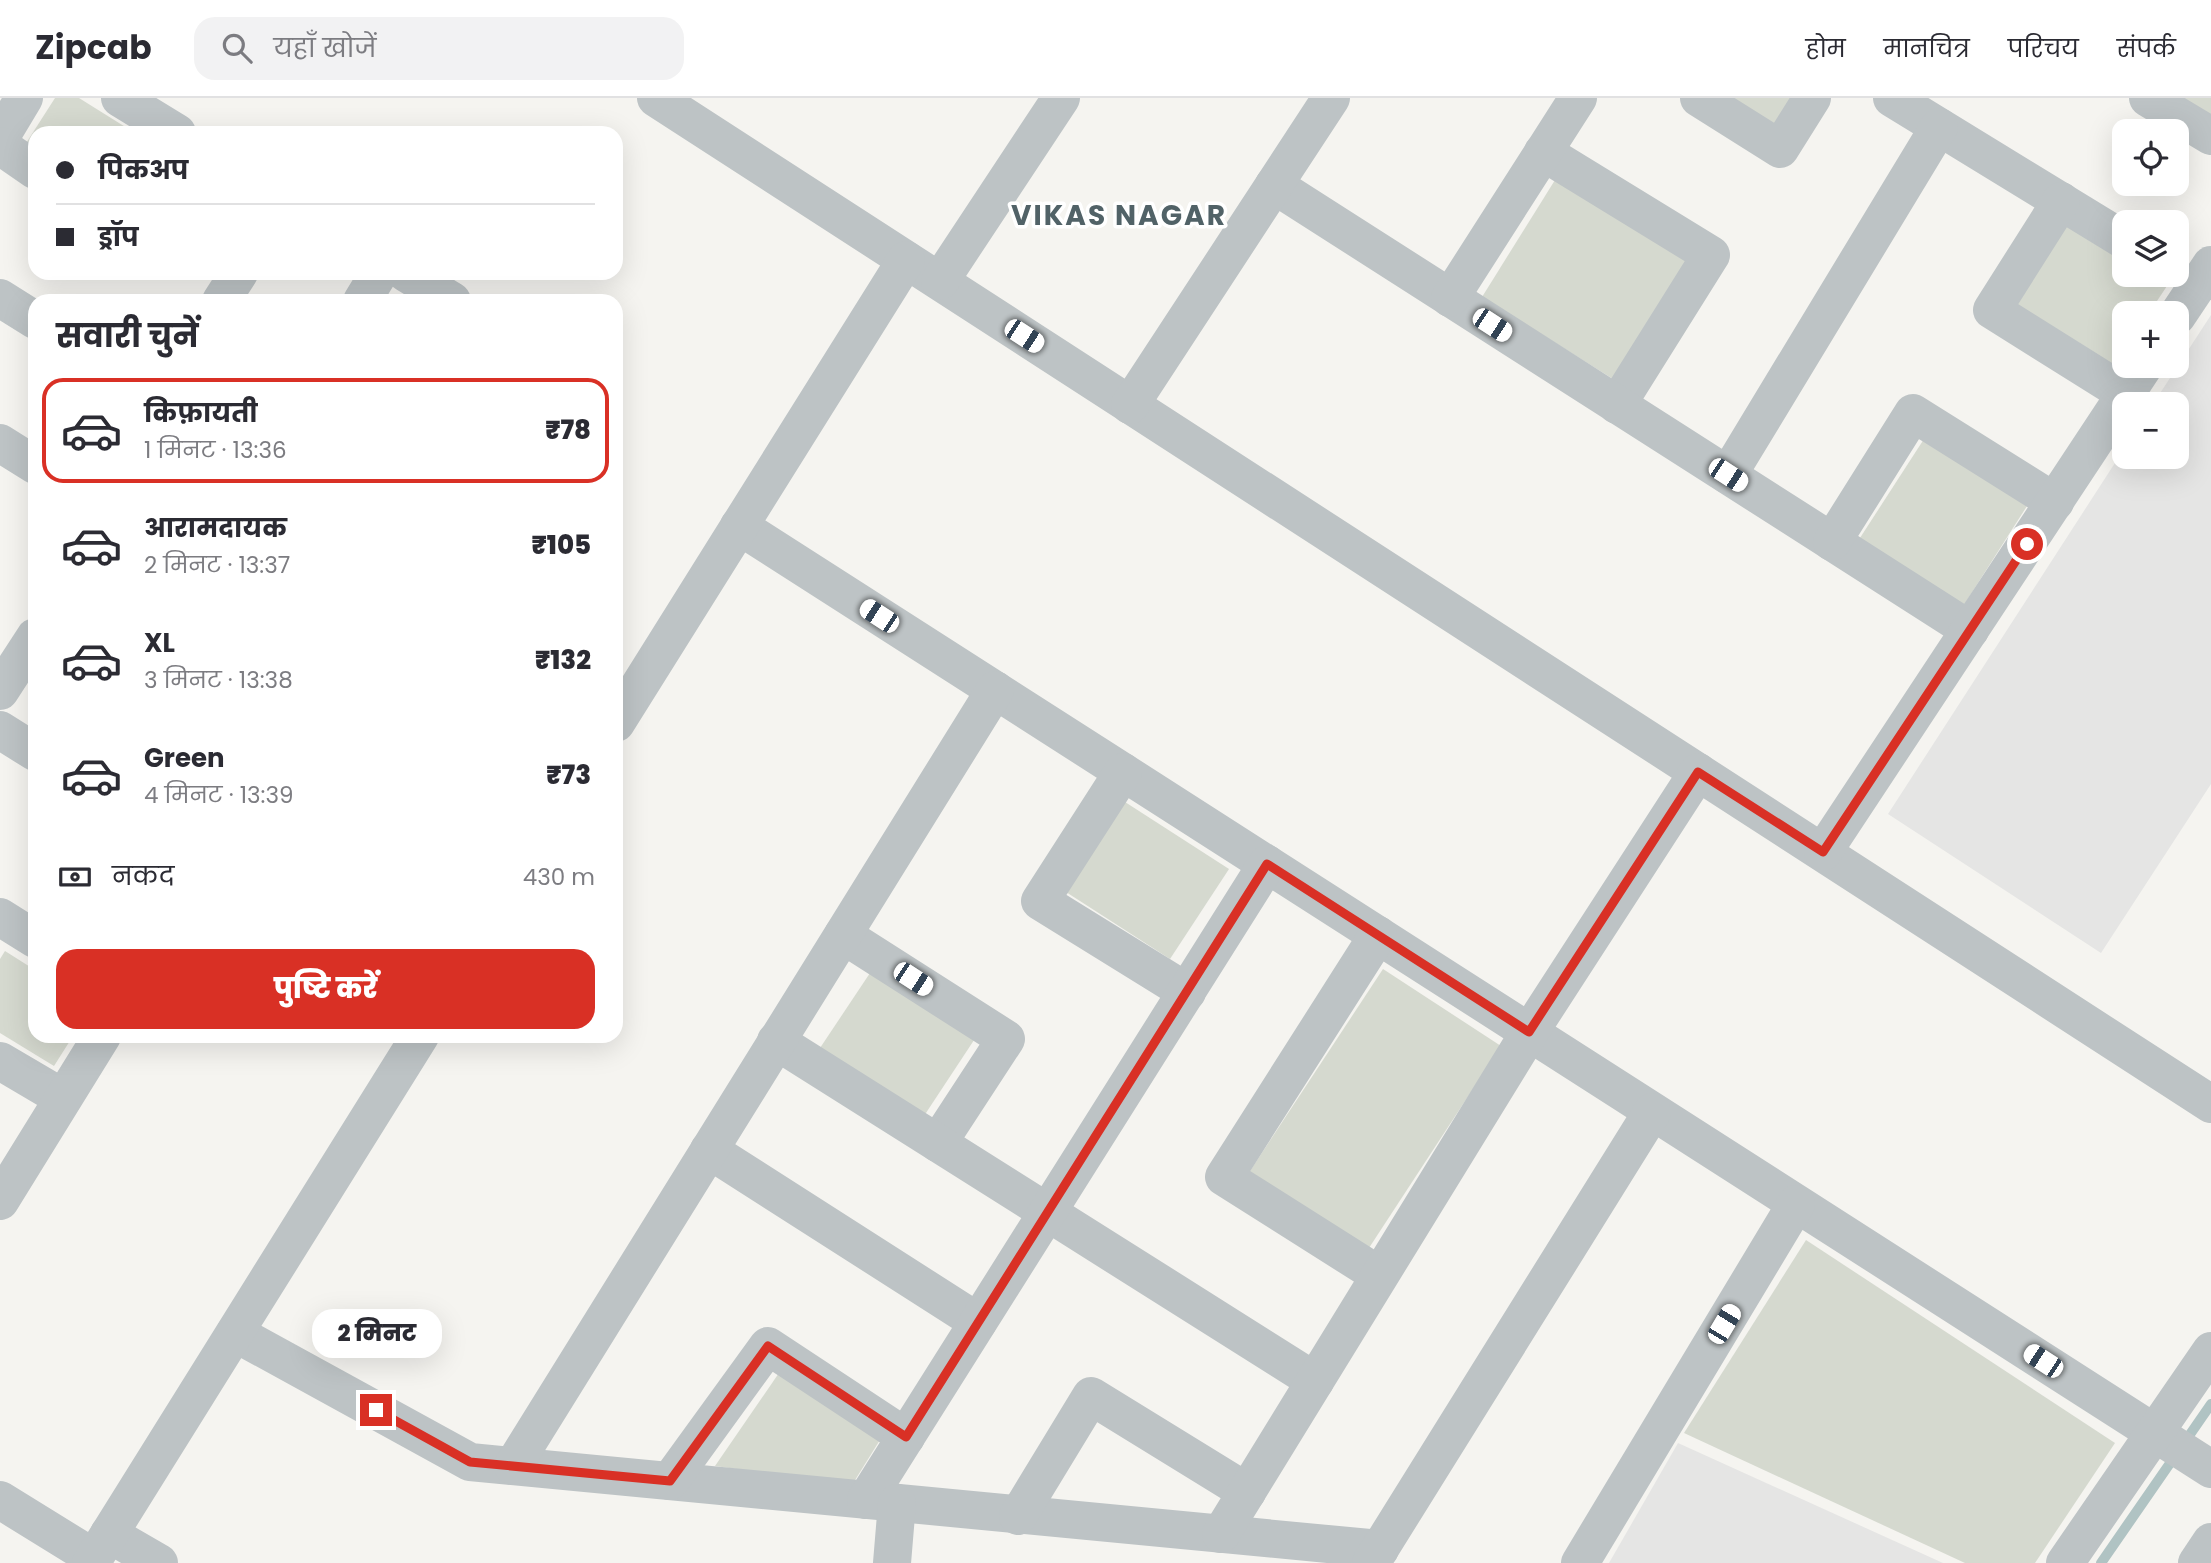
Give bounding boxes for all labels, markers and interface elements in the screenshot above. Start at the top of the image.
search box [194,17,684,80]
text: Zipcab [35,24,152,71]
icon: search [218,29,256,67]
text: यहाँ खोजें [274,30,376,66]
text: होम [1806,32,1846,65]
text: मानचित्र [1884,32,1970,65]
text: परिचय [2008,32,2079,65]
text: संपर्क [2117,32,2176,65]
map controls [2112,119,2189,469]
button: locate [2112,119,2189,196]
text: पिकअप [98,152,188,188]
district label: VIKAS NAGAR [1011,196,1227,235]
button: layers [2112,210,2189,287]
text: ड्रॉप [98,219,139,255]
button: + [2112,301,2189,378]
car [1469,305,1516,345]
text: सवारी चुनें [56,313,198,358]
car [1001,316,1048,356]
button: − [2112,392,2189,469]
text: किफ़ायती [144,395,258,431]
icon: car [60,399,123,462]
text: ₹78 [545,412,591,448]
text: 1 मिनट · 13:36 [144,434,287,466]
car [1705,455,1752,495]
text: आरामदायक [144,510,287,546]
icon: car [60,514,123,577]
text: ₹105 [532,527,591,563]
route start [2011,528,2043,560]
text: 2 मिनट · 13:37 [144,549,290,581]
car [856,596,903,636]
text: XL [144,625,175,661]
icon: car [60,629,123,692]
text: ₹132 [535,642,591,678]
text: 3 मिनट · 13:38 [144,664,293,696]
text: Green [144,740,225,776]
icon: car [60,744,123,807]
text: ₹73 [546,757,591,793]
text: 4 मिनट · 13:39 [144,779,294,811]
icon: cash [56,858,94,896]
text: नकद [112,858,174,894]
text: 430 m [523,861,595,893]
button: पुष्टि करें [56,949,595,1029]
car [890,959,937,999]
car [1705,1301,1744,1347]
callout: 2 मिनट [311,1308,441,1358]
text: 2 मिनट [338,1317,416,1349]
car [2020,1341,2067,1381]
route end [360,1394,392,1426]

